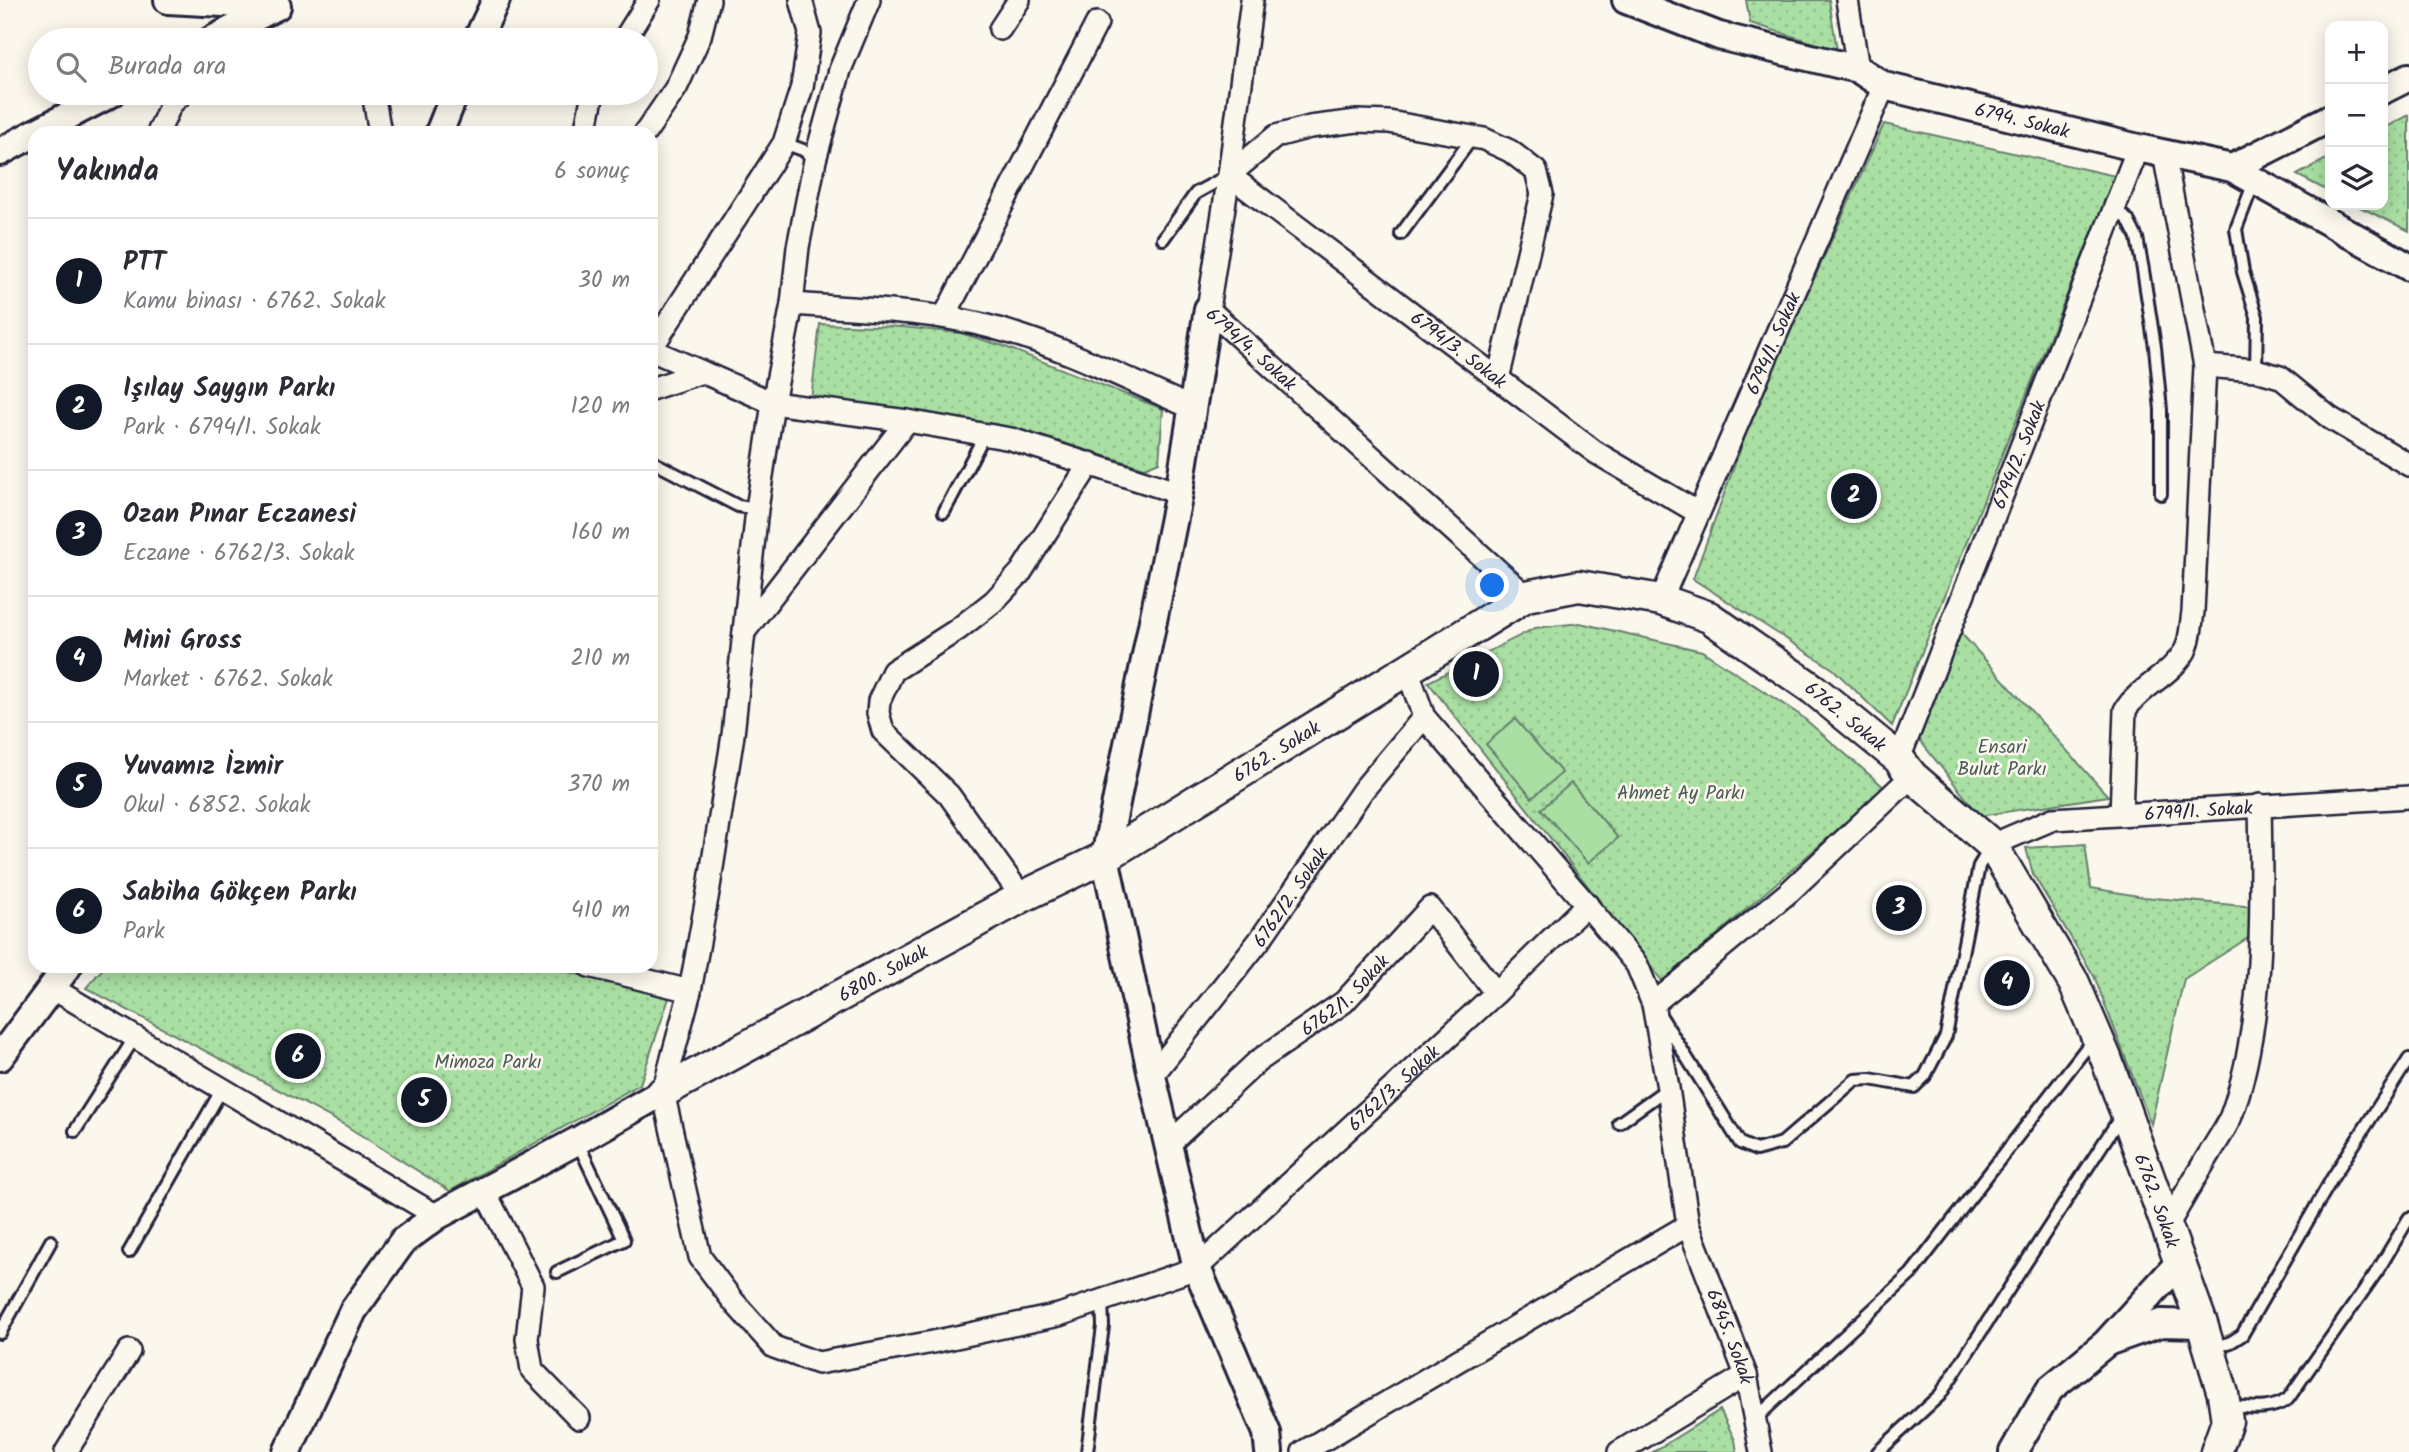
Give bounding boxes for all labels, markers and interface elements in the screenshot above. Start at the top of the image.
map controls [2325,21,2388,210]
button: + [2325,21,2388,84]
search box [28,28,658,105]
text: Burada ara [108,46,226,88]
icon: search [52,48,90,86]
button: − [2325,84,2388,147]
street label: 6794. Sokak [1971,96,2072,148]
button: layers [2325,147,2388,210]
text: Yakında [56,148,159,196]
text: 6 sonuç [554,154,630,190]
text: PTT [123,242,166,284]
text: 1 [76,263,82,299]
text: 30 m [578,263,630,299]
text: Kamu binası · 6762. Sokak [123,284,385,320]
street label: 6794/1. Sokak [1739,288,1810,400]
street label: 6794/4. Sokak [1198,301,1303,399]
street label: 6794/3. Sokak [1403,304,1513,397]
text: Işılay Saygın Parkı [123,368,335,410]
text: 2 [72,389,86,425]
text: 120 m [570,389,630,425]
street label: 6794/2. Sokak [1985,396,2055,514]
text: Park · 6794/1. Sokak [123,410,321,446]
pin: 2 [1831,470,1877,522]
text: Ozan Pınar Eczanesi [123,494,356,536]
text: 3 [73,515,85,551]
text: 160 m [571,515,630,551]
text: Eczane · 6762/3. Sokak [123,536,355,572]
your location [1475,568,1509,602]
text: Mini Gross [123,620,242,662]
text: 4 [73,641,85,677]
text: 210 m [570,641,630,677]
pin: 1 [1453,648,1499,700]
text: Market · 6762. Sokak [123,662,333,698]
street label: 6762. Sokak [1798,674,1892,760]
street label: 6762. Sokak [1227,714,1327,791]
park label: Ensari Bulut Parkı [1957,733,2047,785]
text: Yuvamız İzmir [123,746,283,788]
text: 5 [73,767,85,803]
text: 370 m [567,767,630,803]
park label: Ahmet Ay Parkı [1617,779,1745,809]
text: Okul · 6852. Sokak [123,788,311,824]
street label: 6799/1. Sokak [2144,794,2254,830]
street label: 6762/2. Sokak [1246,841,1337,954]
text: Sabiha Gökçen Parkı [123,872,357,914]
pin: 3 [1876,882,1922,934]
text: 6 [73,893,85,929]
text: 410 m [571,893,630,929]
text: Park [123,914,165,950]
street label: 6800. Sokak [833,938,934,1011]
street label: 6762/1. Sokak [1295,948,1398,1045]
pin: 4 [1984,957,2030,1009]
pin: 6 [275,1030,321,1082]
street label: 6762/3. Sokak [1341,1039,1447,1140]
park label: Mimoza Parkı [434,1048,542,1078]
pin: 5 [401,1074,447,1126]
street label: 6762. Sokak [2125,1150,2186,1253]
street label: 6845. Sokak [1697,1285,1760,1387]

